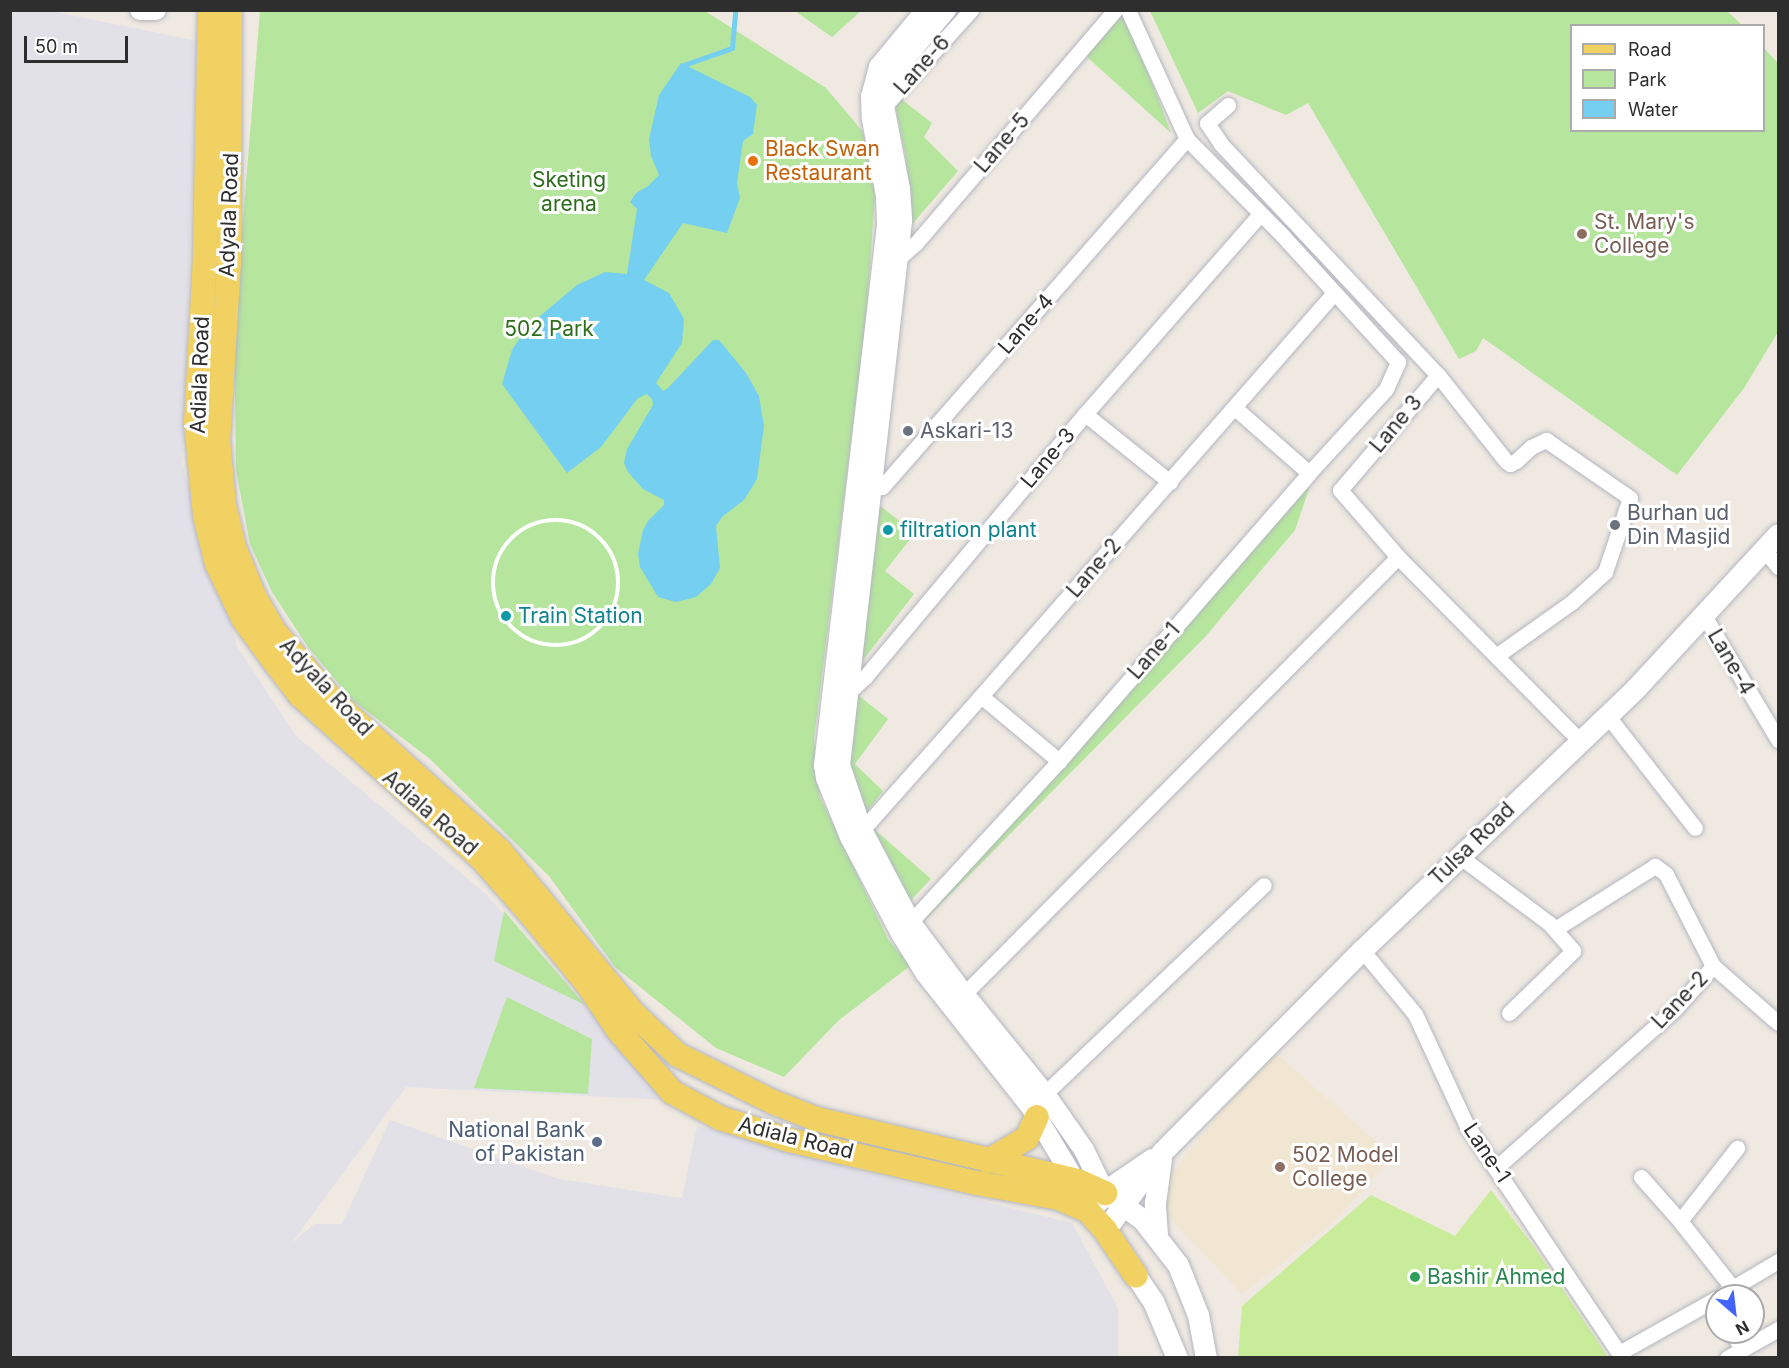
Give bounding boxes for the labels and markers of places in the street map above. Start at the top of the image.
place label: Black Swan Restaurant [765,136,880,186]
marker: Black Swan Restaurant [746,154,760,168]
place label: St. Mary's College [1594,209,1694,259]
marker: St. Mary's College [1575,227,1589,241]
place label: Askari-13 [920,418,1013,444]
marker: Askari-13 [901,424,915,438]
place label: Burhan ud Din Masjid [1627,500,1730,550]
place label: filtration plant [900,517,1037,543]
marker: Burhan ud Din Masjid [1608,518,1622,532]
marker: filtration plant [881,523,895,537]
place label: Train Station [518,603,643,629]
marker: Train Station [499,609,513,623]
place label: National Bank of Pakistan [448,1117,585,1167]
marker: National Bank of Pakistan [590,1135,604,1149]
place label: 502 Model College [1292,1142,1398,1192]
marker: 502 Model College [1273,1160,1287,1174]
place label: Bashir Ahmed [1427,1264,1565,1290]
marker: Bashir Ahmed [1408,1270,1422,1284]

